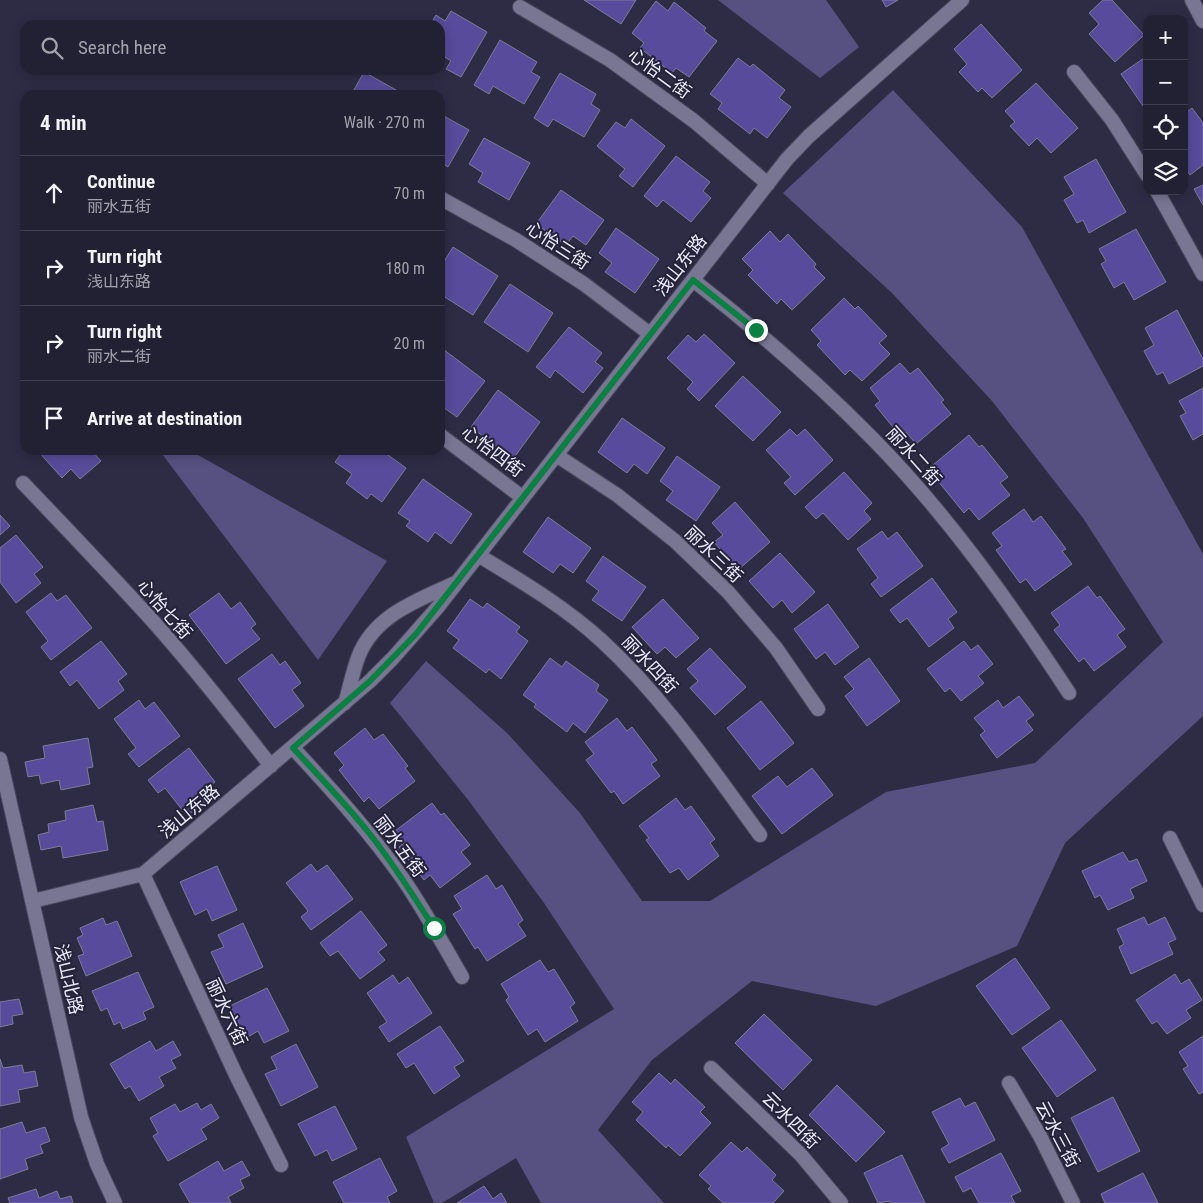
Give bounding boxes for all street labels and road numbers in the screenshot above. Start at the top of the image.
street label: 心怡二街 [625,43,695,103]
street label: 心怡三街 [522,217,594,273]
street label: 浅山东路 [650,230,710,300]
street label: 心怡四街 [458,421,528,481]
street label: 丽水二街 [882,422,946,490]
street label: 丽水三街 [681,521,747,587]
street label: 心怡七街 [133,575,197,643]
street label: 丽水四街 [618,631,682,697]
street label: 浅山东路 [155,780,223,842]
street label: 丽水五街 [370,811,430,881]
street label: 浅山北路 [51,942,87,1016]
street label: 丽水六街 [202,975,252,1049]
street label: 云水四街 [758,1087,824,1153]
street label: 云水三街 [1032,1097,1084,1171]

